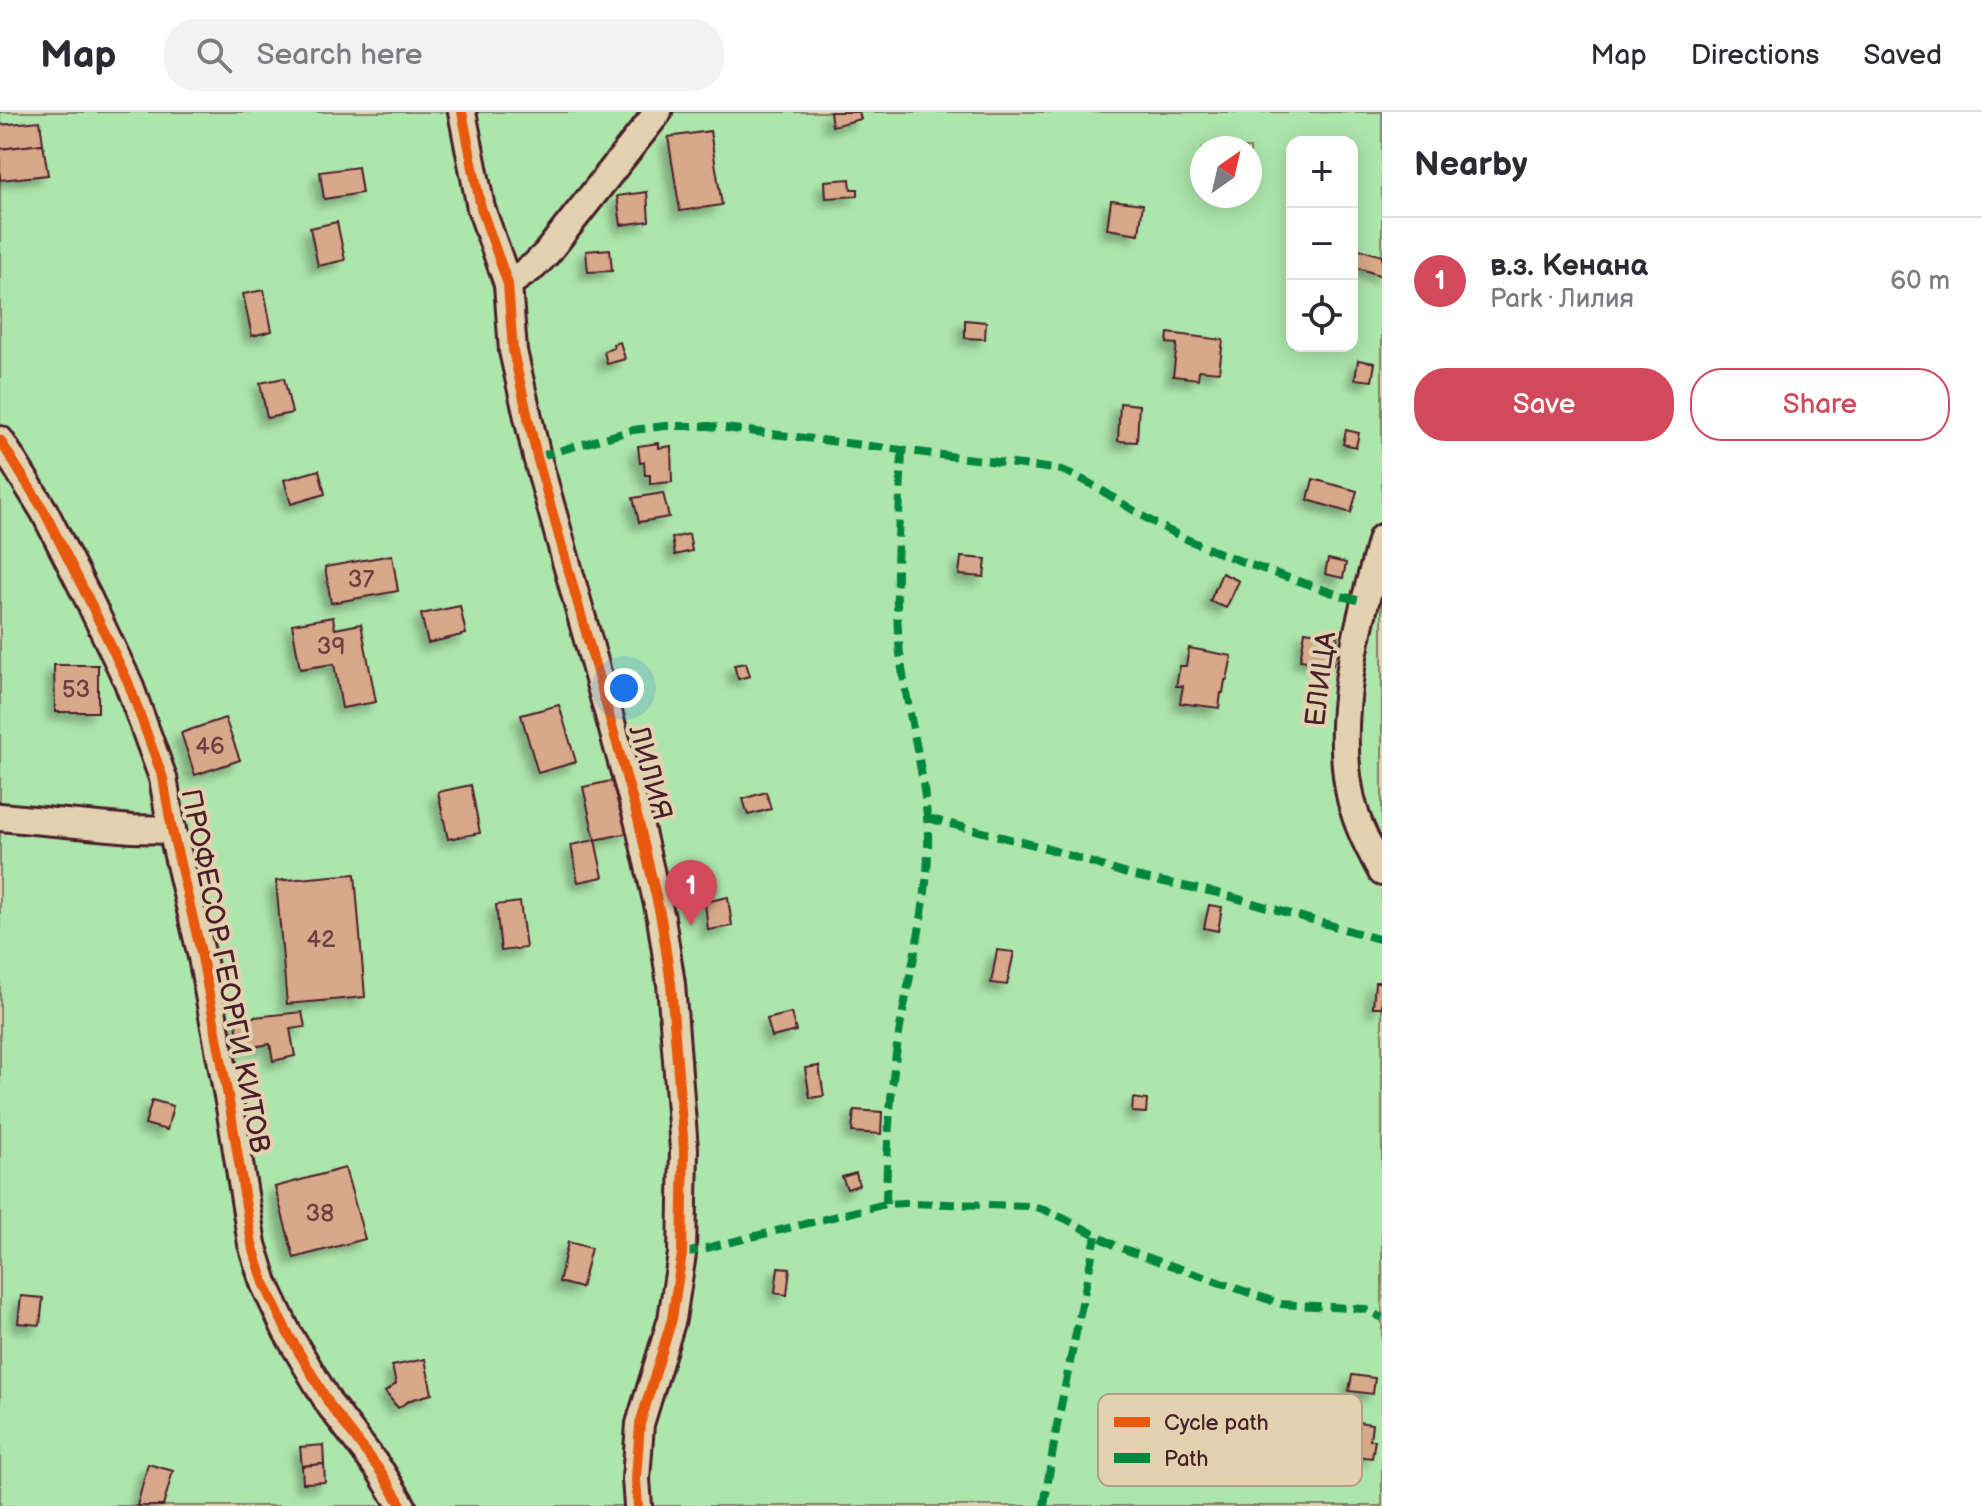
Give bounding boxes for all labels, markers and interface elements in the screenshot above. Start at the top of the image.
search box [164,19,724,91]
text: Map [40,33,116,78]
icon: search [192,33,236,77]
text: Search here [256,37,423,73]
text: Map [1590,39,1647,72]
text: Directions [1691,39,1819,72]
text: Saved [1863,39,1942,72]
north arrow [1190,136,1262,208]
map controls [1286,136,1358,352]
button: + [1286,136,1358,208]
text: Nearby [1414,144,1528,185]
button: − [1286,208,1358,280]
text: в.з. Кенана [1490,248,1648,284]
text: 1 [1435,266,1445,297]
text: 60 m [1890,266,1950,297]
button: locate [1286,280,1358,352]
text: Park · Лилия [1490,284,1634,315]
button: Save [1414,368,1674,441]
button: Share [1690,368,1950,441]
house number: 37 [348,565,374,594]
street label: ЕЛИЦА [1299,629,1343,728]
house number: 39 [317,632,345,661]
your location [604,668,644,708]
house number: 53 [62,675,90,704]
street label: ЛИЛИЯ [621,721,678,824]
house number: 46 [195,732,225,761]
street label: ПРОФЕСОР ГЕОРГИ КИТОВ [174,786,276,1156]
pin: 1 [665,860,717,926]
house number: 42 [307,925,335,954]
house number: 38 [306,1199,334,1228]
legend [1098,1394,1362,1486]
text: Cycle path [1164,1410,1269,1437]
text: Path [1164,1446,1208,1473]

